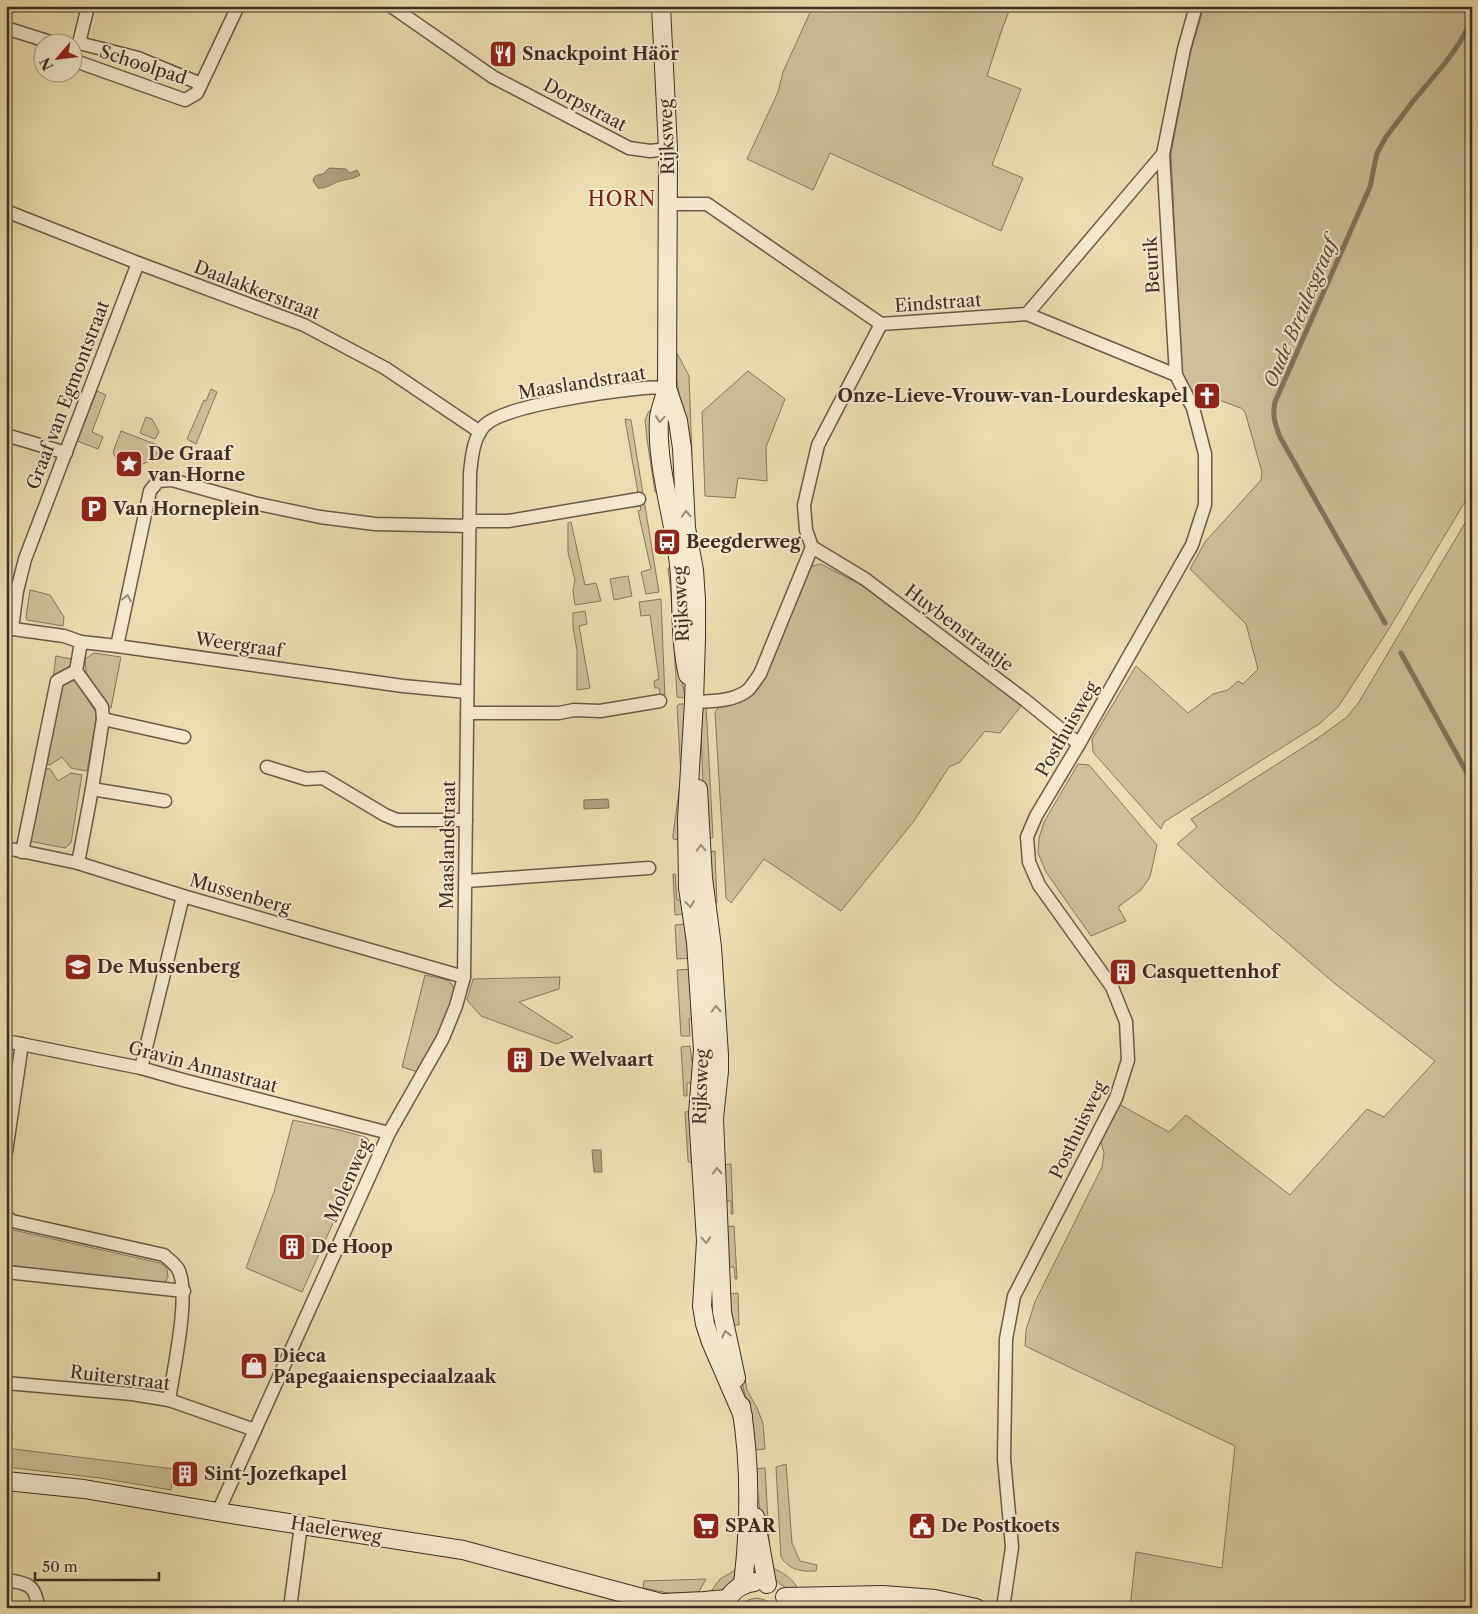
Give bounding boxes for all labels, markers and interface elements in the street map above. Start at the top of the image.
north arrow [32,32,82,82]
restaurant icon: Snackpoint Häör [488,39,518,69]
street label: Schoolpad [97,41,189,89]
place label: Snackpoint Häör [522,43,679,65]
text: N [36,55,57,74]
street label: Dorpstraat [540,74,631,136]
street label: Rijksweg [655,98,679,175]
district label: HORN [588,187,656,211]
water label: Oude Breulesgraaf [1259,229,1345,391]
street label: Beurik [1139,234,1164,294]
street label: Daalakkerstraat [191,256,324,324]
street label: Eindstraat [894,289,983,317]
street label: Graaf van Egmontstraat [22,297,114,493]
street label: Maaslandstraat [517,362,648,404]
church icon: Onze-Lieve-Vrouw-van-Lourdeskapel [1192,381,1222,411]
place label: Onze-Lieve-Vrouw-van-Lourdeskapel [838,385,1188,407]
one-way arrow [655,415,666,423]
place label: De Graaf van Horne [147,443,246,486]
place icon: De Graaf van Horne [114,449,144,479]
parking icon: Van Horneplein [79,494,109,524]
place label: Van Horneplein [112,498,260,520]
one-way arrow [680,510,691,518]
bus stop icon: Beegderweg [652,527,682,557]
place label: Beegderweg [686,531,801,553]
street label: Rijksweg [668,565,694,642]
street label: Huybenstraatje [900,580,1018,676]
one-way arrow [121,594,132,603]
street label: Weergraaf [193,628,287,662]
street label: Posthuisweg [1031,677,1103,780]
street label: Maaslandstraat [436,780,460,910]
one-way arrow [695,843,706,851]
street label: Mussenberg [187,869,293,919]
one-way arrow [684,900,695,908]
school or university icon: De Mussenberg [63,952,93,982]
place label: De Mussenberg [97,956,241,978]
building icon: Casquettenhof [1108,957,1138,987]
place label: Casquettenhof [1142,961,1281,983]
one-way arrow [711,1005,722,1013]
street label: Gravin Annastraat [126,1036,281,1098]
building icon: De Welvaart [505,1045,535,1075]
street label: Rijksweg [689,1048,713,1125]
place label: De Welvaart [539,1049,654,1071]
street label: Posthuisweg [1045,1077,1111,1183]
street label: Molenweg [320,1135,376,1226]
one-way arrow [711,1167,722,1175]
building icon: De Hoop [277,1232,307,1262]
place label: De Hoop [311,1236,393,1258]
one-way arrow [701,1237,711,1245]
one-way arrow [721,1329,732,1338]
place label: Dieca Papegaaienspeciaalzaak [273,1345,498,1388]
shop icon: Dieca Papegaaienspeciaalzaak [239,1351,269,1381]
street label: Ruiterstraat [69,1361,172,1395]
building icon: Sint-Jozefkapel [170,1459,200,1489]
place label: Sint-Jozefkapel [204,1463,347,1485]
supermarket icon: SPAR [691,1511,721,1541]
public building icon: De Postkoets [907,1511,937,1541]
street label: Haelerweg [289,1512,384,1548]
place label: SPAR [725,1515,777,1537]
place label: De Postkoets [941,1515,1060,1537]
scale bar [35,1549,159,1581]
text: 50 m [42,1557,78,1576]

